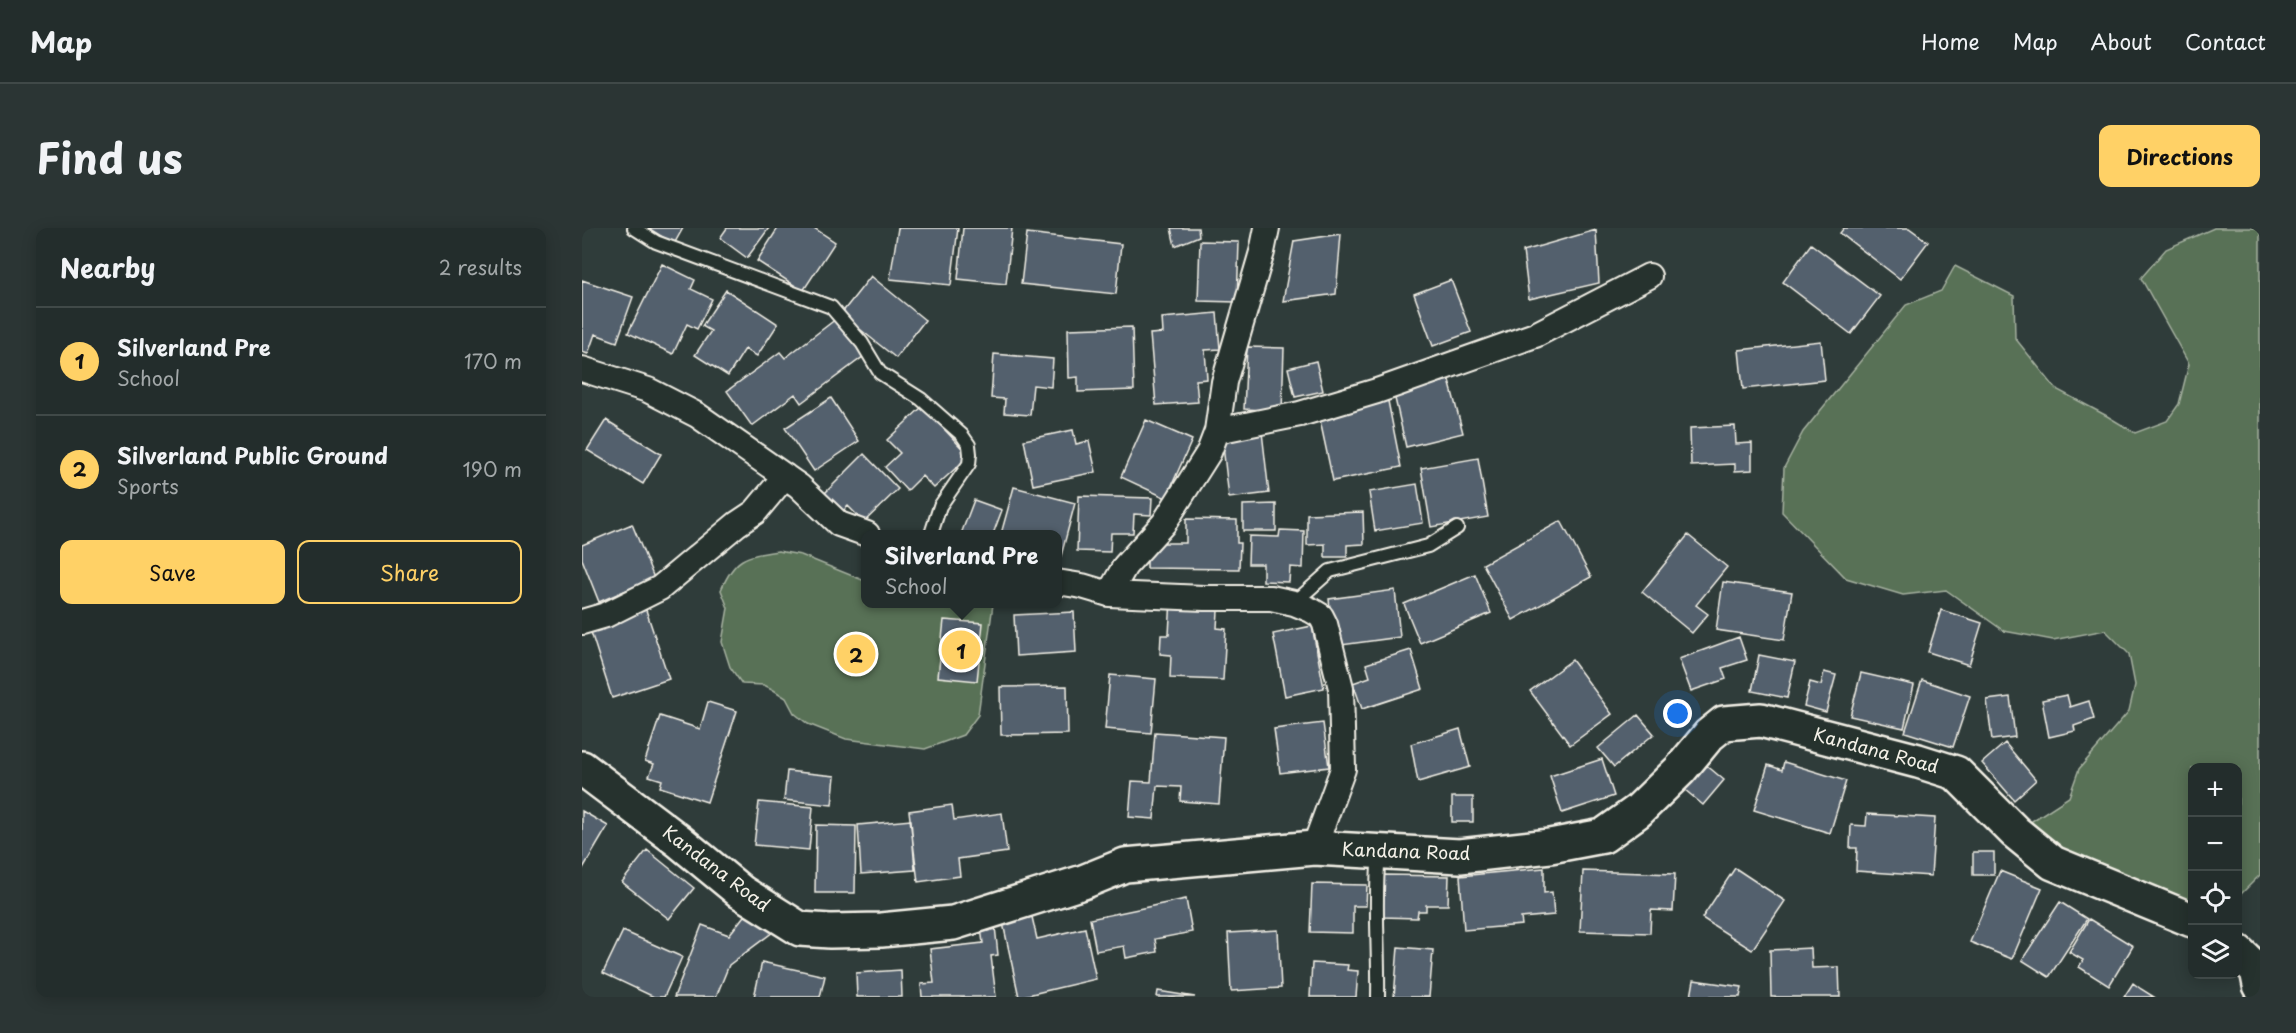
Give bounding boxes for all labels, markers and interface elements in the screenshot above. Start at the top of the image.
text: Map [30,20,92,63]
text: Home [1921,25,1980,57]
text: Map [2013,25,2058,57]
text: About [2091,25,2152,57]
text: Contact [2185,25,2266,57]
text: Find us [36,125,183,188]
button: Directions [2099,125,2260,187]
text: Nearby [60,248,155,287]
text: 2 results [439,252,522,282]
text: Silverland Pre [117,330,271,363]
text: 1 [75,346,84,376]
text: 170 m [464,346,522,376]
text: School [117,363,180,393]
text: Silverland Public Ground [117,438,388,471]
text: 2 [72,454,87,484]
text: 190 m [463,454,522,484]
text: Sports [117,471,179,501]
popup [861,530,1062,608]
text: Silverland Pre [885,538,1038,571]
button: Save [60,540,285,604]
button: Share [297,540,522,604]
text: School [885,571,948,601]
pin: 1 [942,628,980,672]
pin: 2 [836,632,876,676]
your location [1663,699,1692,728]
street label: Kandana Road [1811,720,1942,779]
map controls [2188,763,2242,979]
button: + [2188,763,2242,817]
button: − [2188,817,2242,871]
street label: Kandana Road [657,818,776,917]
street label: Kandana Road [1341,835,1471,866]
button: locate [2188,871,2242,925]
button: layers [2188,925,2242,979]

